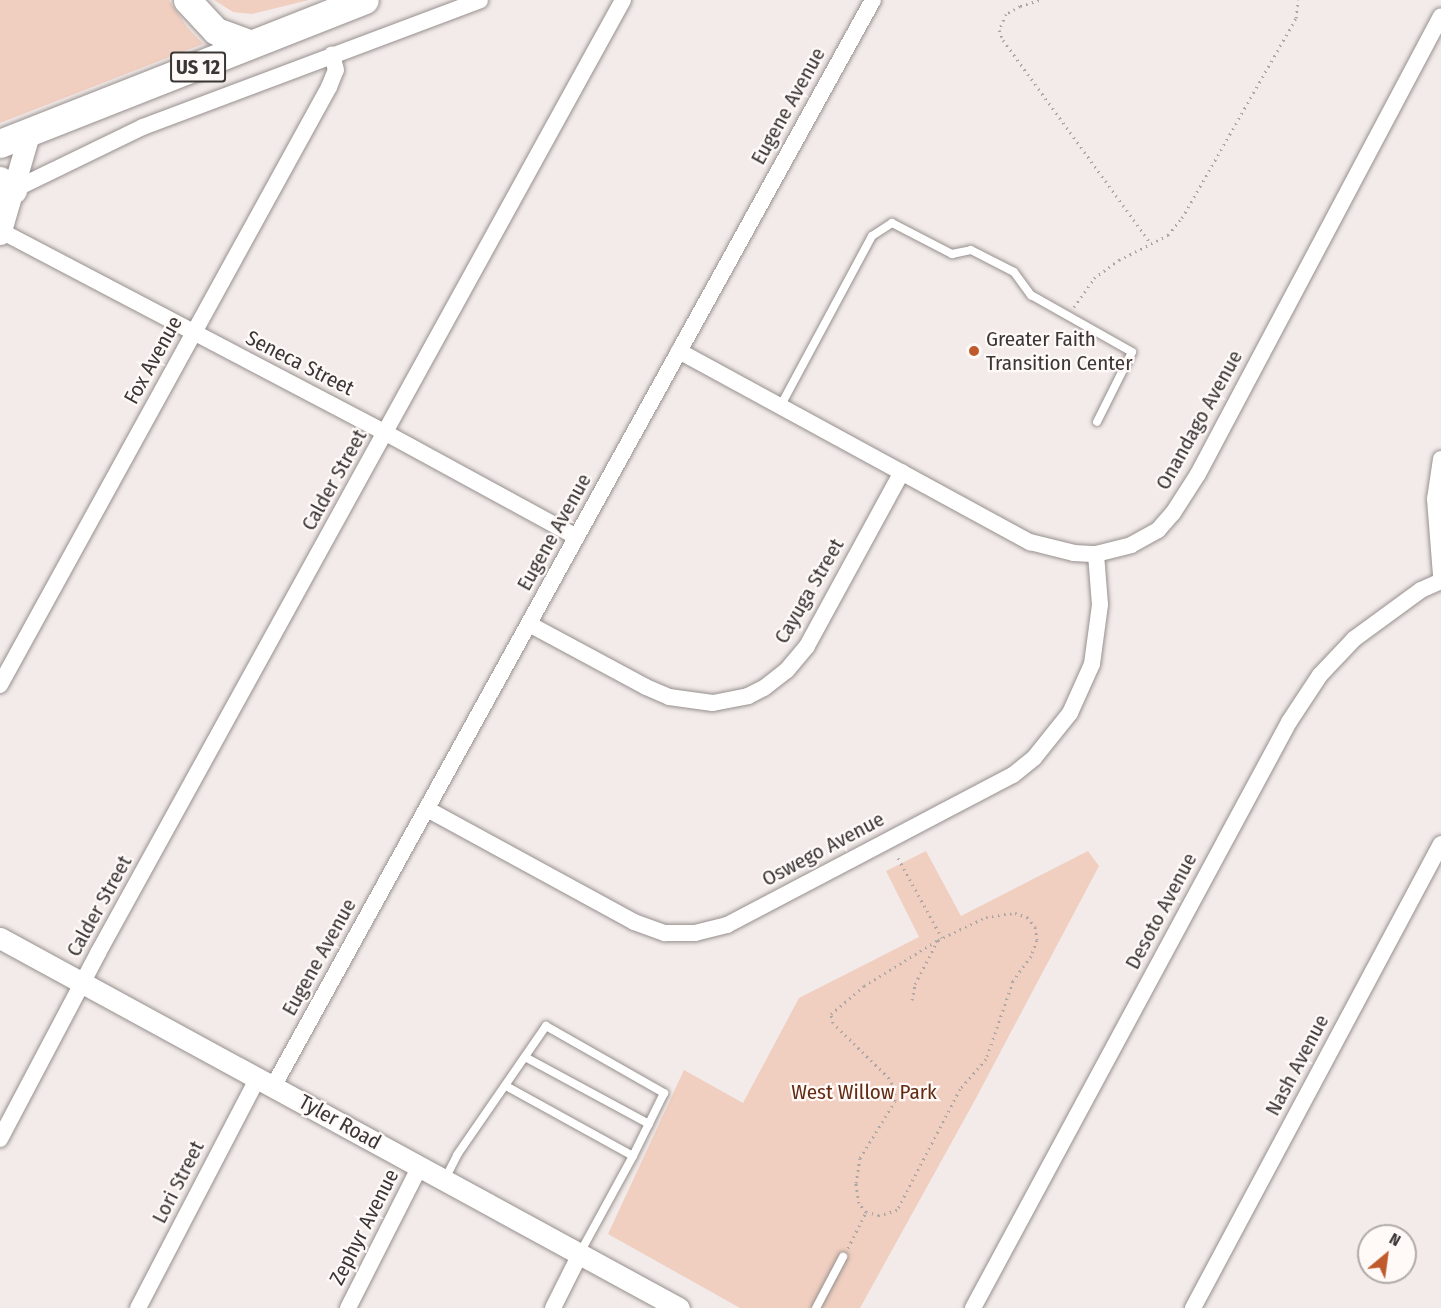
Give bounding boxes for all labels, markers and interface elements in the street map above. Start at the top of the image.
street label: Eugene Avenue [745,43,831,169]
road number: US 12 [170,50,226,84]
street label: Fox Avenue [119,312,187,408]
street label: Seneca Street [242,325,358,401]
place label: Greater Faith Transition Center [986,326,1133,376]
marker: Greater Faith Transition Center [967,344,981,358]
street label: Onandago Avenue [1150,346,1248,494]
street label: Calder Street [296,425,372,535]
street label: Eugene Avenue [511,469,597,595]
street label: Cayuga Street [769,534,849,648]
street label: Oswego Avenue [758,806,888,892]
street label: Desoto Avenue [1120,848,1202,974]
street label: Calder Street [61,851,137,961]
street label: Eugene Avenue [276,894,362,1020]
street label: Nash Avenue [1260,1010,1334,1120]
park label: West Willow Park [791,1079,937,1105]
street label: Tyler Road [295,1089,385,1155]
street label: Lori Street [147,1137,209,1227]
street label: Zephyr Avenue [324,1165,404,1289]
north arrow [1357,1224,1417,1284]
text: N [1386,1229,1404,1250]

